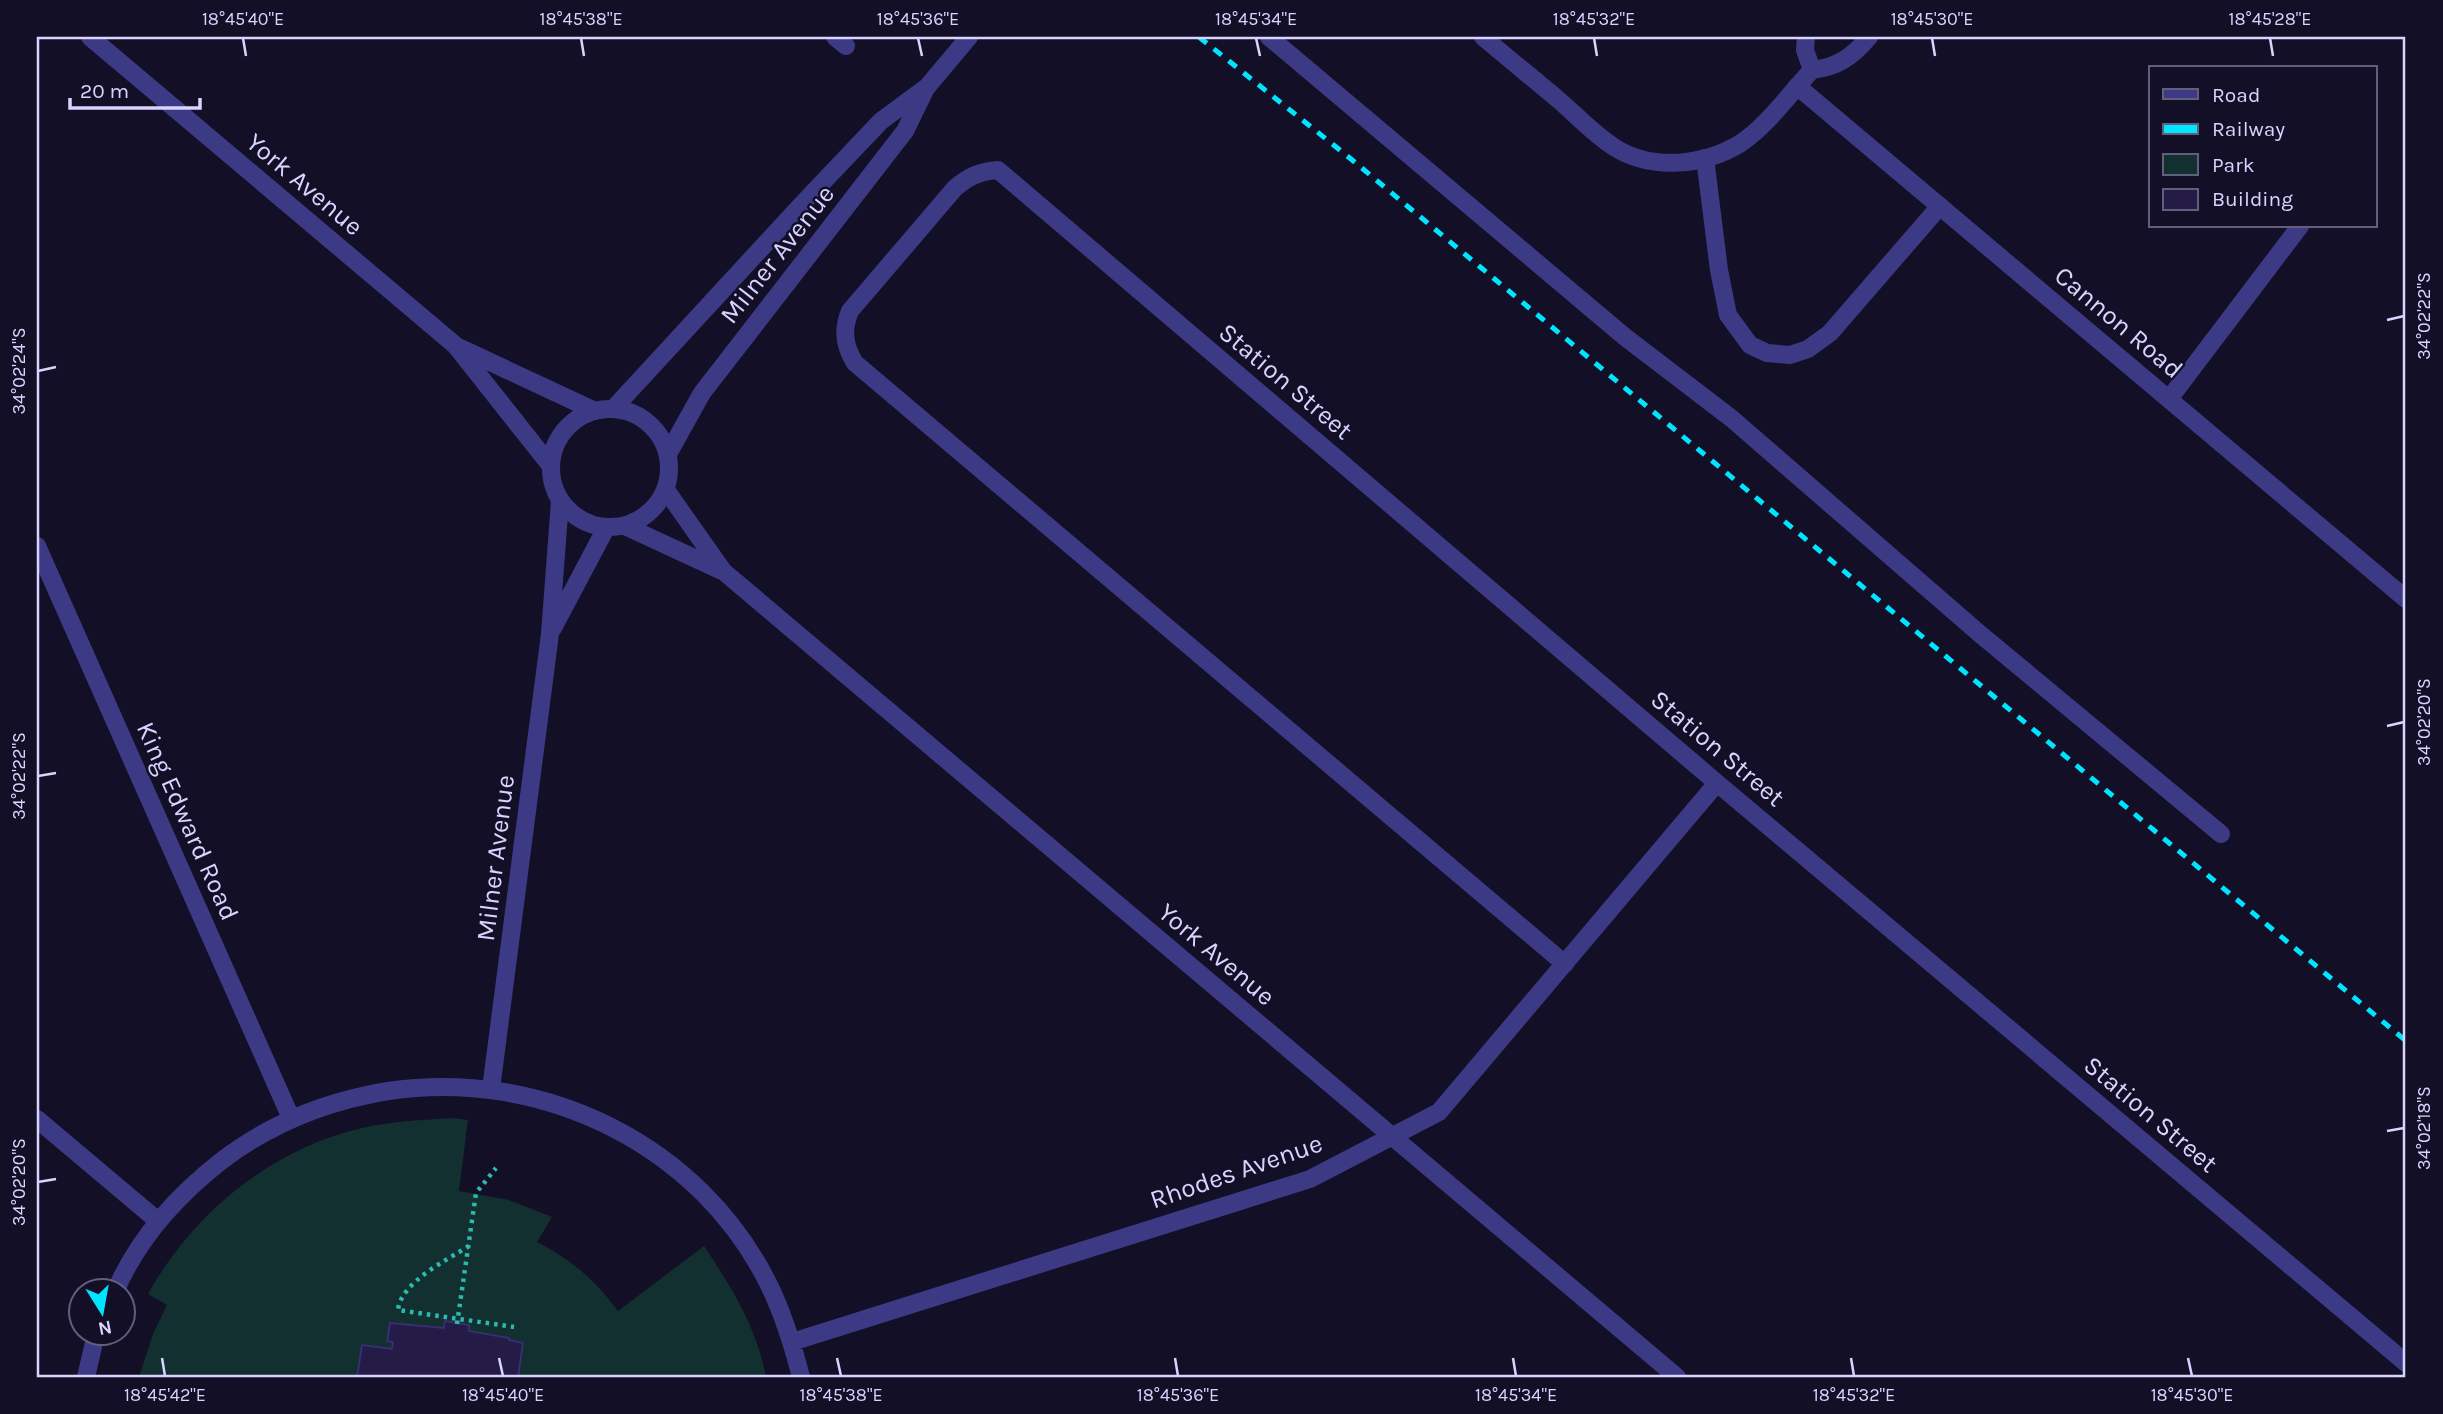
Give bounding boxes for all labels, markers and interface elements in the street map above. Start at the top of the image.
text: 18°45'40"E [202,8,284,30]
text: 18°45'38"E [539,8,623,30]
text: 18°45'36"E [877,8,959,30]
text: 18°45'34"E [1215,8,1297,30]
text: 18°45'32"E [1553,8,1635,30]
text: 18°45'30"E [1891,8,1973,30]
text: 18°45'28"E [2229,8,2311,30]
scale bar [70,66,200,110]
legend [2149,66,2376,228]
text: 20 m [80,79,129,103]
text: Road [2212,83,2260,107]
text: Railway [2212,117,2285,141]
street label: York Avenue [240,127,369,242]
text: Park [2212,153,2255,177]
street label: Milner Avenue [714,179,841,330]
text: Building [2212,187,2293,211]
street label: Cannon Road [2048,260,2189,385]
text: 34°02'22"S [2413,272,2435,360]
street label: Station Street [1213,317,1359,446]
text: 34°02'24"S [8,327,30,415]
text: 34°02'20"S [2413,678,2435,766]
street label: Station Street [1645,684,1791,813]
street label: King Edward Road [130,717,245,925]
text: 34°02'22"S [8,732,30,820]
street label: Milner Avenue [470,773,521,943]
street label: York Avenue [1152,897,1281,1012]
street label: Station Street [2078,1050,2224,1179]
text: 34°02'18"S [2413,1086,2435,1170]
street label: Rhodes Avenue [1146,1128,1326,1215]
text: 34°02'20"S [8,1138,30,1226]
north arrow [66,1278,136,1348]
text: N [96,1316,114,1340]
text: 18°45'42"E [124,1384,206,1406]
text: 18°45'40"E [462,1384,544,1406]
text: 18°45'38"E [799,1384,883,1406]
text: 18°45'36"E [1137,1384,1219,1406]
text: 18°45'34"E [1475,1384,1557,1406]
text: 18°45'32"E [1813,1384,1895,1406]
text: 18°45'30"E [2151,1384,2233,1406]

